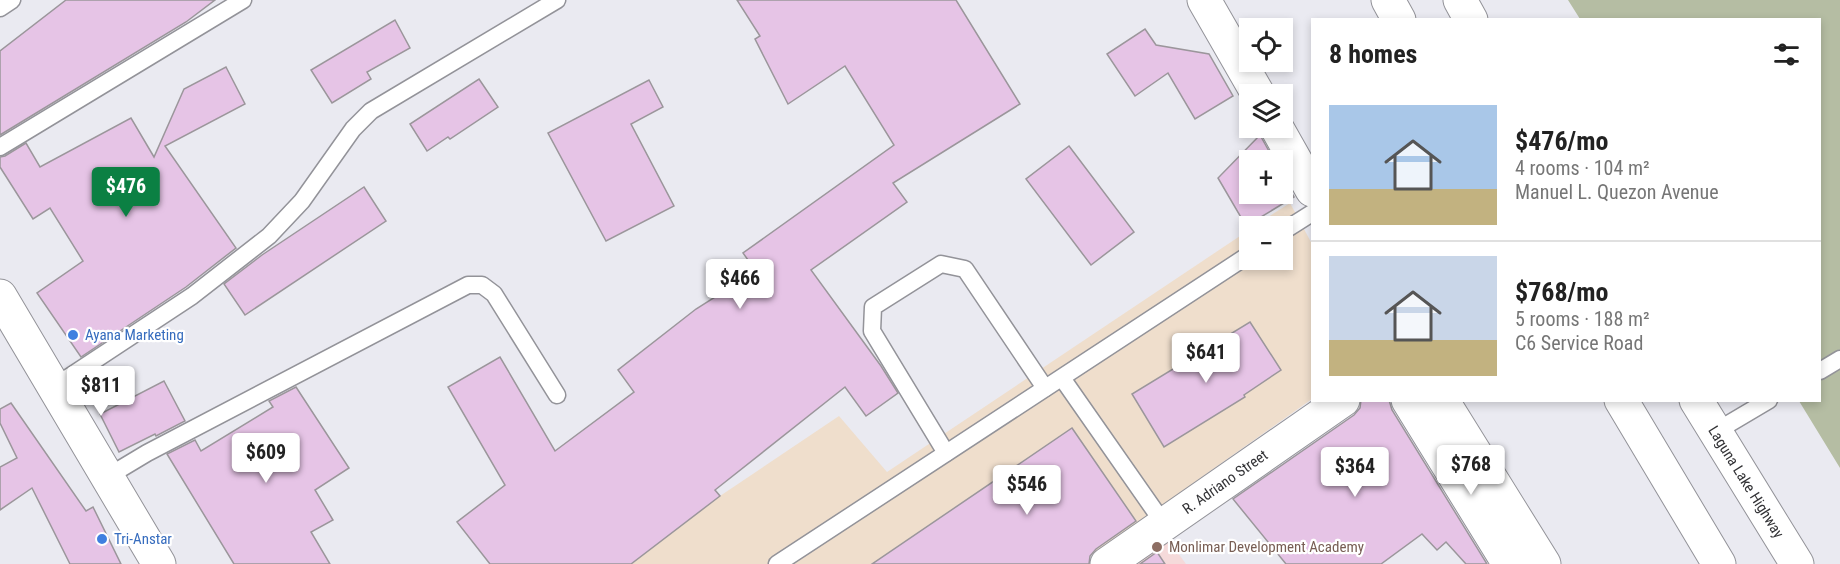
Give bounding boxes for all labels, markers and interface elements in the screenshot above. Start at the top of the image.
map controls [1239,18,1293,270]
button: locate [1239,18,1293,72]
icon: filters [1770,38,1803,71]
text: 8 homes [1329,39,1417,69]
button: layers [1239,84,1293,138]
text: $476/mo [1515,126,1608,156]
icon: home [1377,129,1449,201]
button: + [1239,150,1293,204]
text: 4 rooms · 104 m² [1515,156,1650,180]
pin: $476 [90,167,162,218]
text: $476 [106,174,146,198]
text: Manuel L. Quezon Avenue [1515,180,1719,204]
button: − [1239,216,1293,270]
pin: $466 [704,259,776,310]
text: $466 [720,266,760,290]
text: $768/mo [1515,277,1608,307]
icon: home [1377,280,1449,352]
text: 5 rooms · 188 m² [1515,307,1650,331]
place label: Ayana Marketing [85,326,184,344]
marker: Ayana Marketing [66,328,80,342]
text: C6 Service Road [1515,331,1643,355]
pin: $641 [1170,333,1242,384]
text: $641 [1186,340,1226,364]
pin: $811 [65,366,137,417]
text: $811 [81,373,121,397]
street label: Laguna Lake Highway [1704,423,1788,541]
pin: $609 [230,433,302,484]
text: $609 [246,440,286,464]
pin: $768 [1435,445,1507,496]
street label: R. Adriano Street [1179,446,1271,518]
pin: $364 [1319,447,1391,498]
text: $768 [1451,452,1491,476]
text: $364 [1335,454,1375,478]
pin: $546 [991,465,1063,516]
text: $546 [1007,472,1047,496]
place label: Tri-Anstar [114,530,172,548]
marker: Tri-Anstar [95,532,109,546]
place label: Monlimar Development Academy [1169,538,1364,556]
marker: Monlimar Development Academy [1150,540,1164,554]

